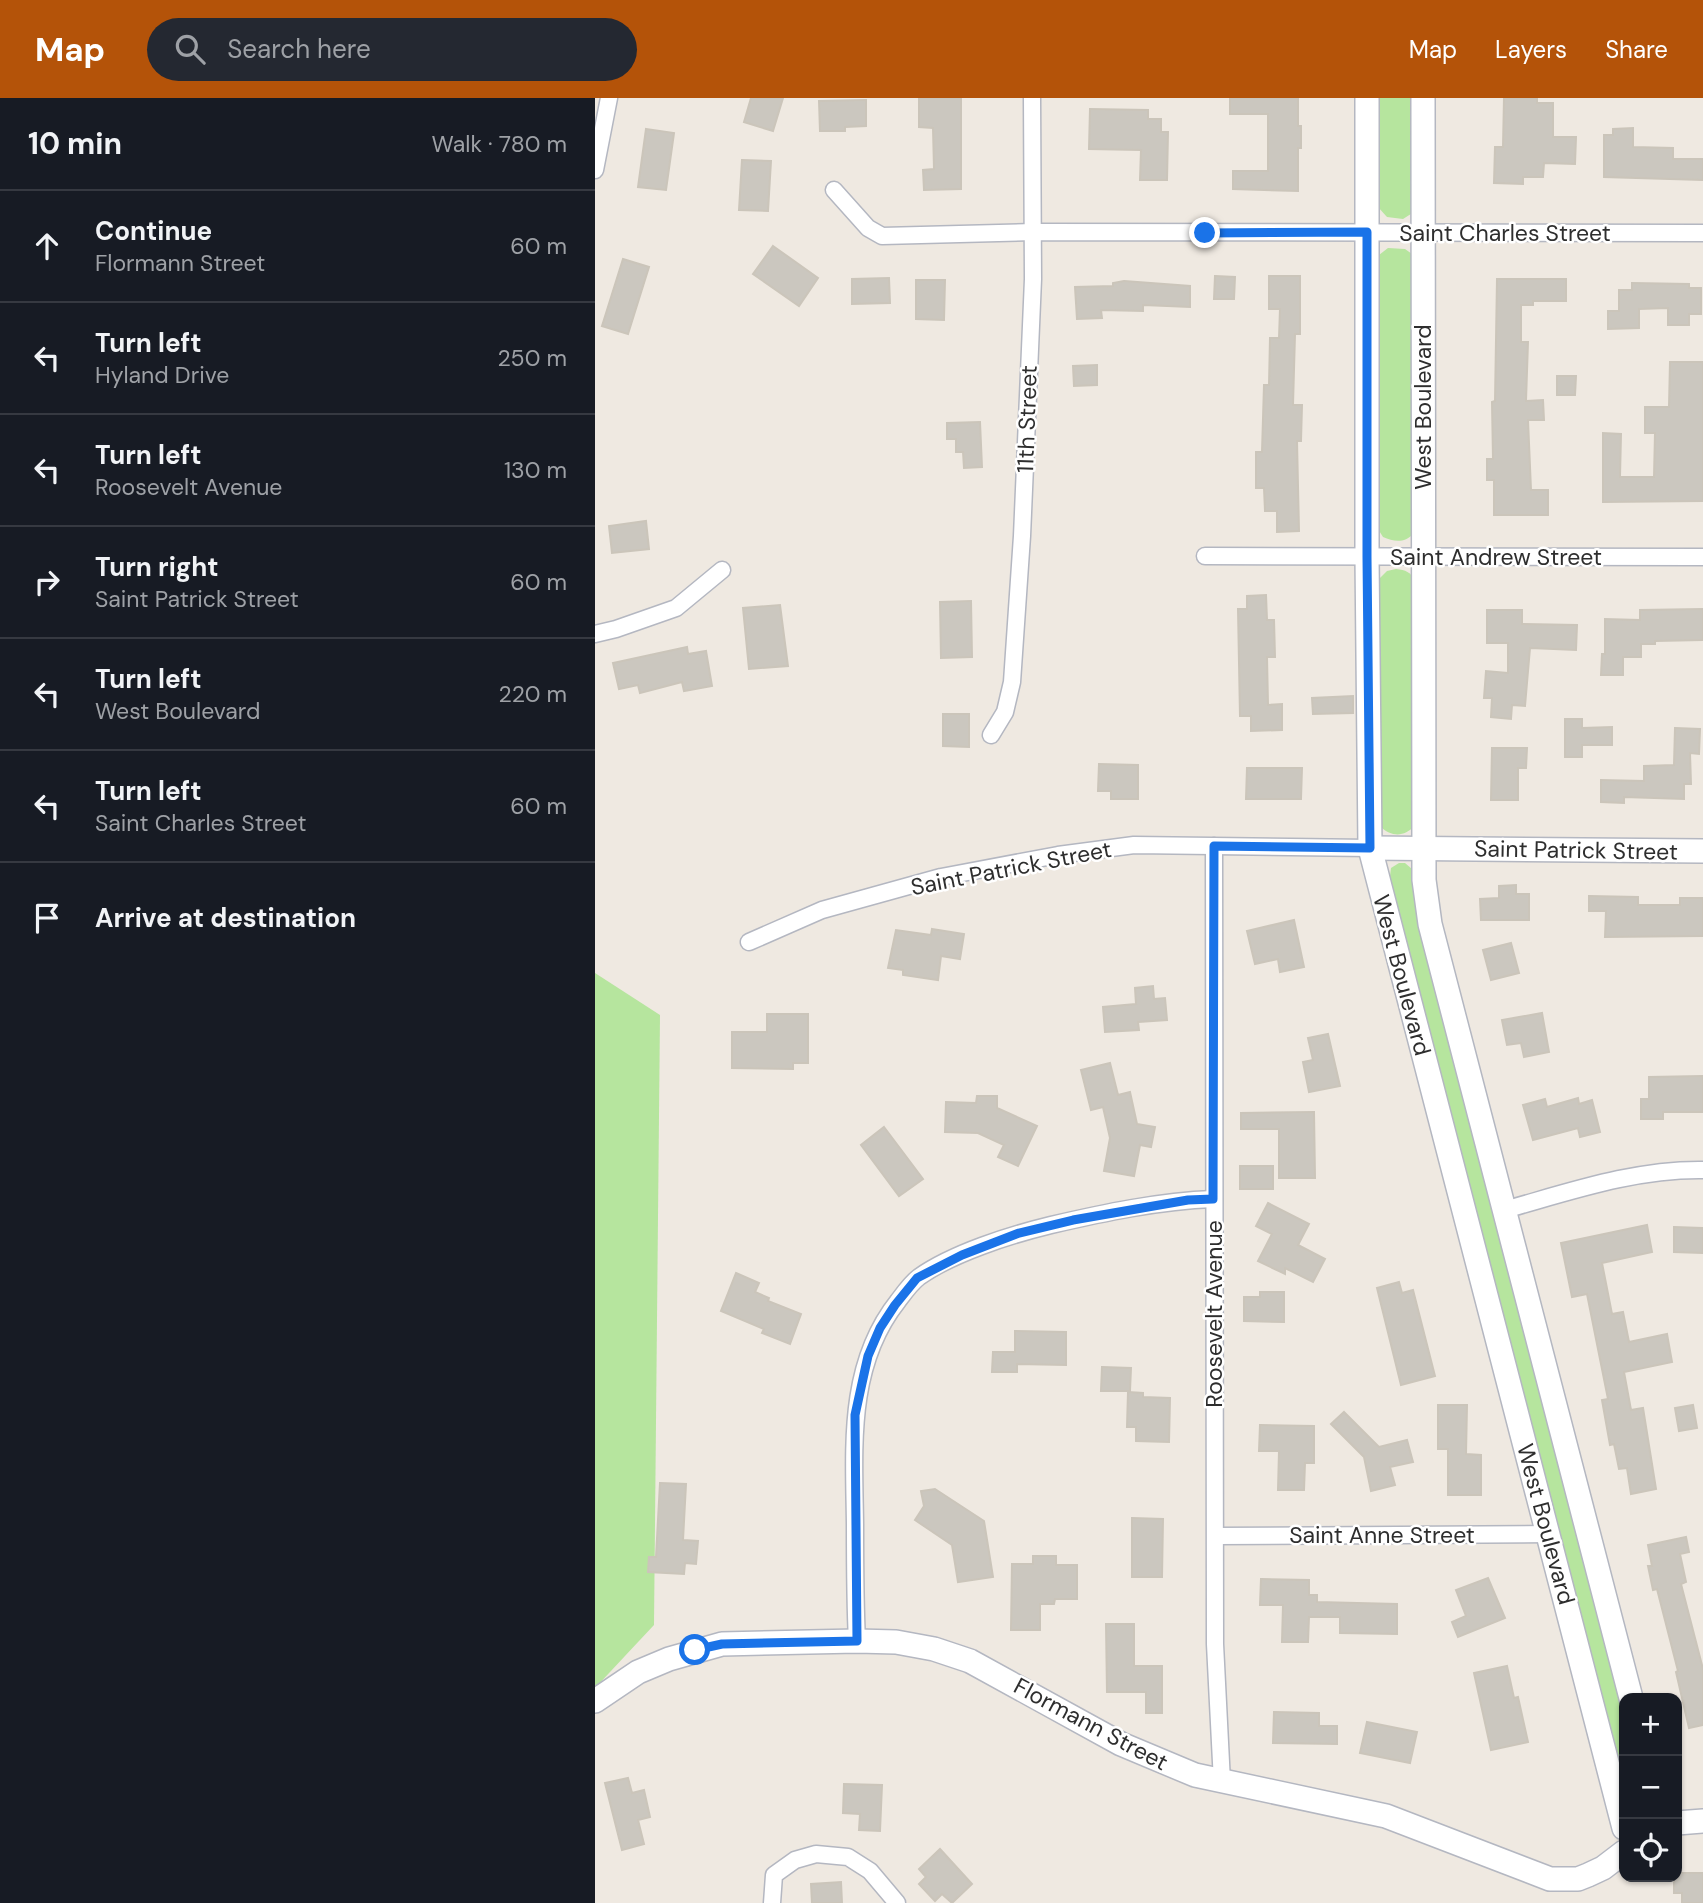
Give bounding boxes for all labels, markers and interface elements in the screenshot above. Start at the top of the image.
search box [147,18,637,81]
text: Map [35,28,105,71]
icon: search [171,30,209,68]
text: Search here [227,32,371,66]
text: Map [1409,34,1457,65]
text: Layers [1495,34,1567,65]
text: Share [1605,34,1668,65]
text: 10 min [28,124,122,163]
text: Walk · 780 m [432,129,567,159]
text: Continue [95,214,212,248]
route end [1189,217,1220,248]
street label: Saint Charles Street [1399,218,1611,248]
icon: ahead [28,227,66,265]
text: 60 m [510,231,567,261]
text: Flormann Street [95,248,265,278]
street label: West Boulevard [1408,324,1438,490]
text: Turn left [95,326,202,360]
icon: left [28,339,66,377]
text: 250 m [497,343,567,373]
text: Hyland Drive [95,360,229,390]
street label: 11th Street [1010,365,1044,473]
text: Turn left [95,438,202,472]
icon: left [28,451,66,489]
text: 130 m [504,455,567,485]
text: Roosevelt Avenue [95,472,282,502]
street label: Saint Andrew Street [1390,542,1602,572]
text: Turn right [95,550,219,584]
icon: right [28,563,66,601]
text: 60 m [510,567,567,597]
text: Saint Patrick Street [95,584,299,614]
text: Turn left [95,662,202,696]
icon: left [28,675,66,713]
text: 220 m [498,679,567,709]
text: West Boulevard [95,696,260,726]
text: Turn left [95,774,202,808]
icon: left [28,787,66,825]
text: 60 m [510,791,567,821]
text: Saint Charles Street [95,808,307,838]
street label: Saint Patrick Street [1474,833,1678,867]
street label: Saint Patrick Street [908,834,1114,902]
street label: West Boulevard [1366,891,1438,1059]
icon: arrive [28,899,66,937]
text: Arrive at destination [95,901,356,935]
street label: Roosevelt Avenue [1199,1220,1229,1408]
street label: West Boulevard [1510,1440,1582,1608]
street label: Saint Anne Street [1289,1520,1475,1550]
route start [679,1634,710,1665]
street label: Flormann Street [1009,1671,1173,1777]
map controls [1619,1693,1682,1882]
button: + [1619,1693,1682,1756]
button: − [1619,1756,1682,1819]
button: locate [1619,1819,1682,1882]

